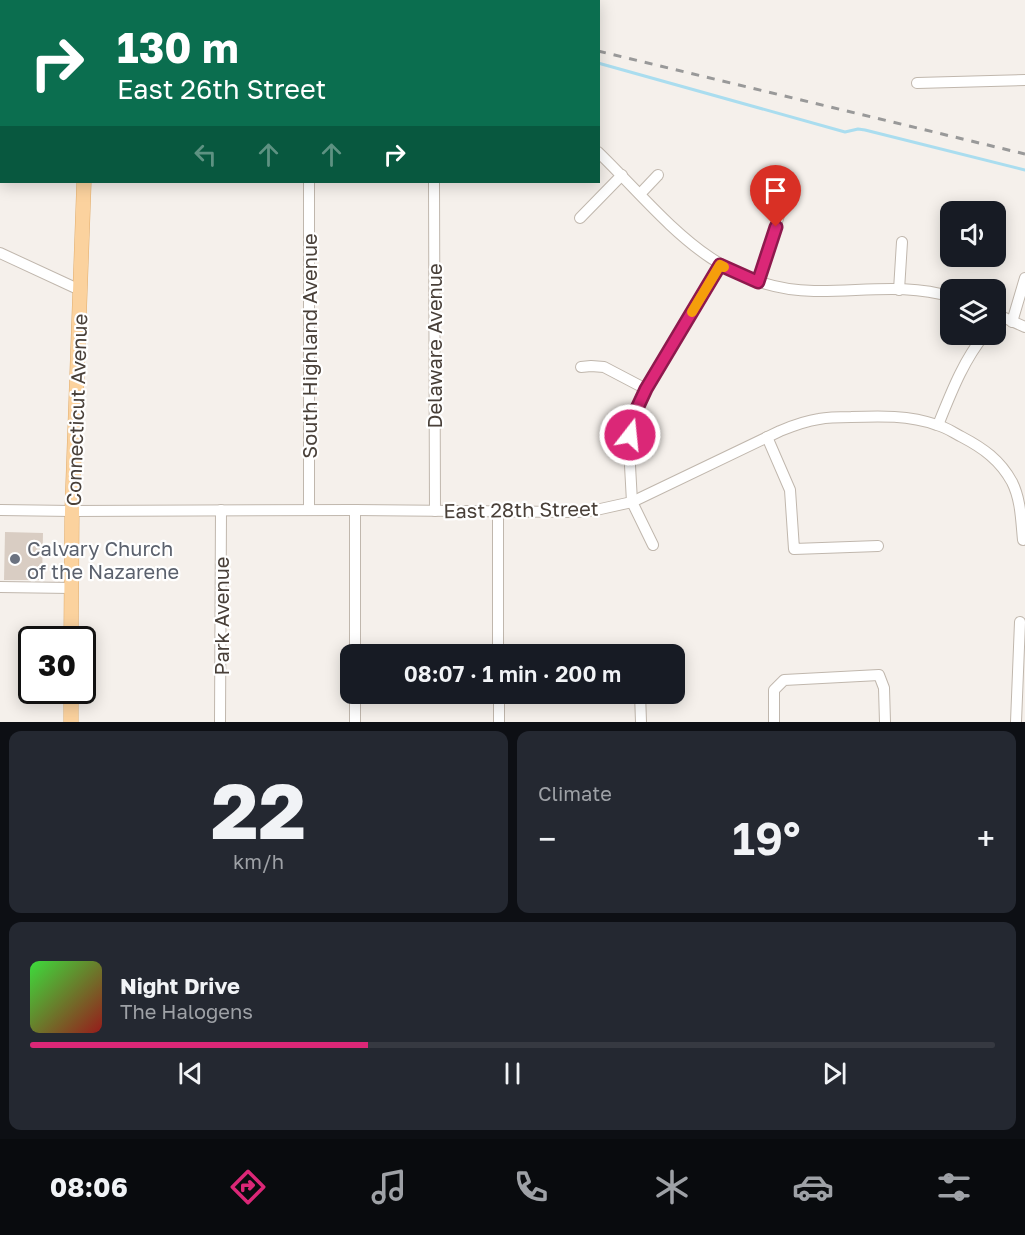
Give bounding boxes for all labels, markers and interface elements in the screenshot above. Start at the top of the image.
text: 130 m [117,22,239,72]
icon: right [18,24,96,102]
text: East 26th Street [117,73,326,105]
icon: left [189,138,222,171]
icon: ahead [252,138,285,171]
icon: ahead [315,138,348,171]
icon: right [378,138,411,171]
pin [750,165,801,227]
icon: arrive [759,174,792,207]
map controls [940,201,1006,345]
button: sound [940,201,1006,267]
street label: South Highland Avenue [297,233,321,459]
street label: Delaware Avenue [422,264,446,429]
button: layers [940,279,1006,345]
street label: Connecticut Avenue [61,313,91,507]
position arrow [598,403,662,467]
street label: East 28th Street [443,496,599,522]
place label: Calvary Church of the Nazarene [27,536,179,583]
marker: Calvary Church of the Nazarene [8,552,22,566]
street label: Park Avenue [209,557,233,675]
speed limit sign: 30 [18,626,96,704]
text: 08:07 · 1 min · 200 m [404,660,621,687]
text: 22 [211,763,306,856]
text: Climate [538,781,612,805]
text: 19° [732,811,801,865]
text: − [538,819,556,858]
text: + [977,819,995,858]
text: km/h [233,849,284,873]
text: Night Drive [120,972,240,999]
text: The Halogens [120,999,253,1023]
icon: previous [174,1057,207,1090]
icon: pause [496,1057,529,1090]
icon: next [818,1057,851,1090]
icon: directions [227,1166,269,1208]
icon: music [368,1166,410,1208]
icon: phone [510,1166,552,1208]
icon: climate [651,1166,693,1208]
icon: car [792,1166,834,1208]
icon: filters [933,1166,975,1208]
text: 08:06 [50,1171,128,1203]

